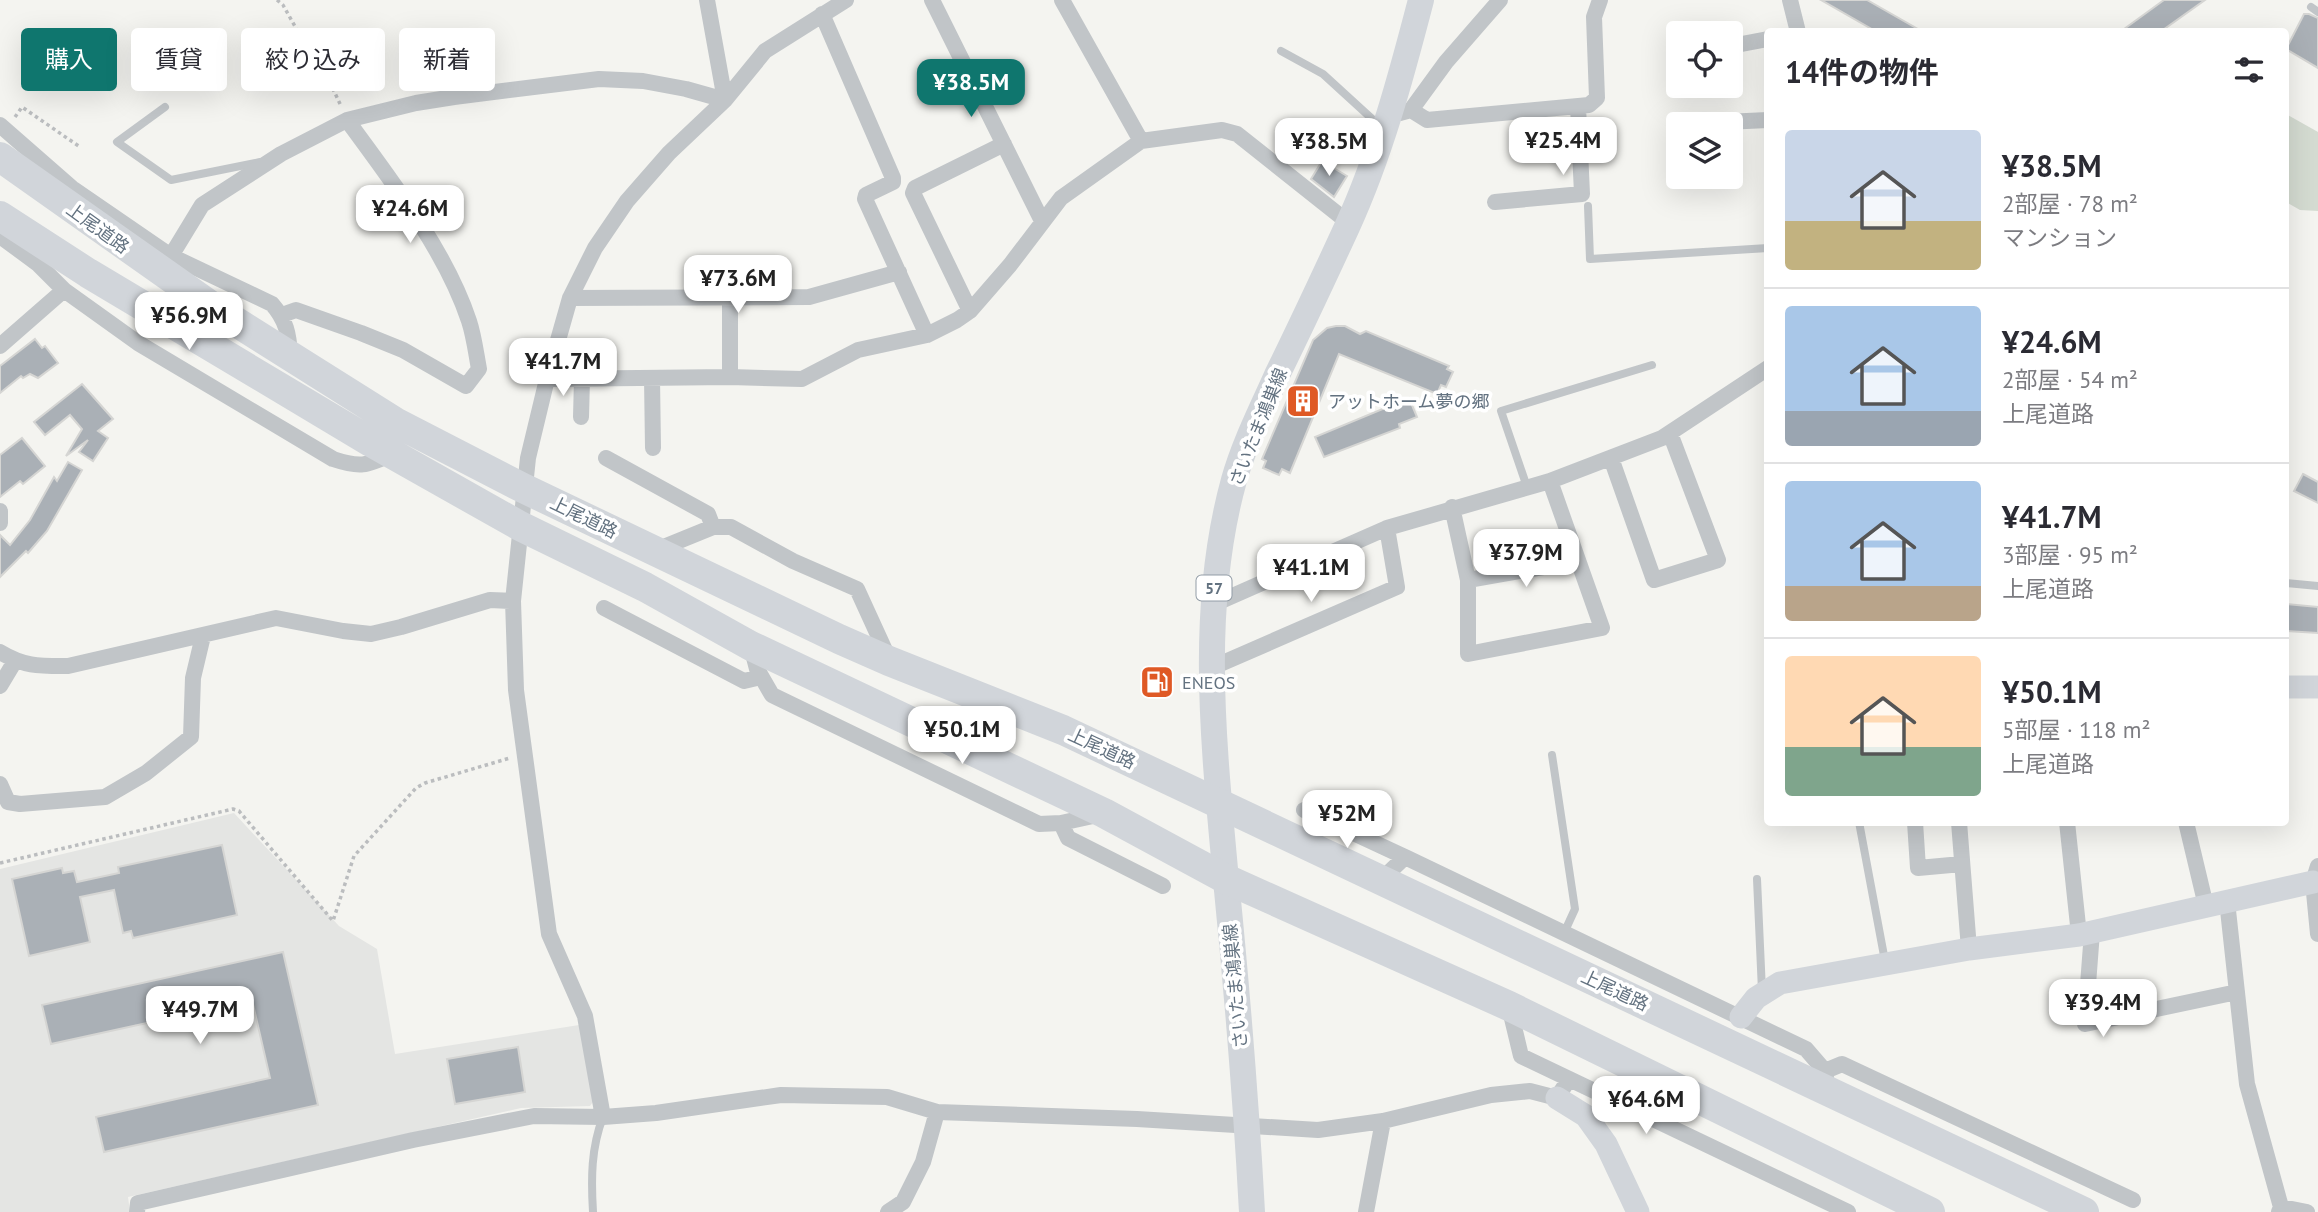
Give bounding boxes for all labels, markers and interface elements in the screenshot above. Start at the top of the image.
map controls [1666,21,1743,189]
button: locate [1666,21,1743,98]
chip: 購入 [21,28,117,91]
chip: 賃貸 [131,28,227,91]
chip: 絞り込み [241,28,385,91]
chip: 新着 [399,28,495,91]
icon: filters [2230,51,2268,89]
text: 14件の物件 [1785,52,1939,91]
pin: ¥38.5M [914,60,1028,119]
text: ¥38.5M [933,67,1009,96]
button: layers [1666,112,1743,189]
pin: ¥38.5M [1272,118,1386,178]
pin: ¥25.4M [1506,118,1620,177]
text: ¥25.4M [1525,125,1601,154]
text: ¥38.5M [1291,126,1367,155]
text: ¥38.5M [2002,146,2101,185]
icon: home [1841,158,1925,242]
pin: ¥24.6M [353,186,467,245]
text: 2部屋 · 78 m² [2002,189,2138,218]
text: ¥24.6M [372,193,448,222]
street label: 上尾道路 [62,198,134,258]
text: マンション [2002,223,2117,252]
pin: ¥73.6M [681,256,795,315]
text: ¥73.6M [700,263,776,292]
pin: ¥56.9M [132,292,246,352]
text: ¥56.9M [151,300,227,329]
text: ¥24.6M [2002,322,2101,361]
icon: home [1841,334,1925,418]
pin: ¥41.7M [506,338,620,398]
text: ¥41.7M [525,346,601,375]
street label: さいたま鴻巣線 [1224,365,1292,489]
text: 2部屋 · 54 m² [2002,365,2138,394]
building icon: アットホーム夢の郷 [1284,382,1322,420]
place label: アットホーム夢の郷 [1328,390,1489,413]
text: 上尾道路 [2002,399,2094,428]
street label: 上尾道路 [547,491,621,543]
text: ¥41.7M [2002,497,2101,536]
icon: home [1841,509,1925,593]
pin: ¥37.9M [1469,530,1583,589]
text: ¥37.9M [1489,537,1563,566]
text: 3部屋 · 95 m² [2002,540,2138,569]
pin: ¥41.1M [1254,544,1368,604]
text: ¥41.1M [1273,552,1349,581]
text: 上尾道路 [2002,574,2094,603]
road number: 57 [1196,576,1232,600]
fuel station icon: ENEOS [1138,663,1176,701]
place label: ENEOS [1182,671,1235,694]
text: ¥50.1M [2002,672,2101,711]
icon: home [1841,684,1925,768]
pin: ¥50.1M [905,706,1019,766]
text: ¥50.1M [924,714,1000,743]
text: 5部屋 · 118 m² [2002,715,2150,744]
street label: 上尾道路 [1065,722,1139,774]
text: 上尾道路 [2002,749,2094,778]
pin: ¥52M [1306,790,1388,850]
text: ¥52M [1318,798,1376,827]
street label: さいたま鴻巣線 [1218,923,1252,1049]
street label: 上尾道路 [1578,964,1652,1016]
pin: ¥39.4M [2046,979,2160,1039]
pin: ¥49.7M [143,986,257,1046]
text: ¥39.4M [2065,987,2141,1016]
text: ¥49.7M [162,994,238,1023]
pin: ¥64.6M [1589,1076,1703,1136]
text: ¥64.6M [1608,1084,1684,1113]

